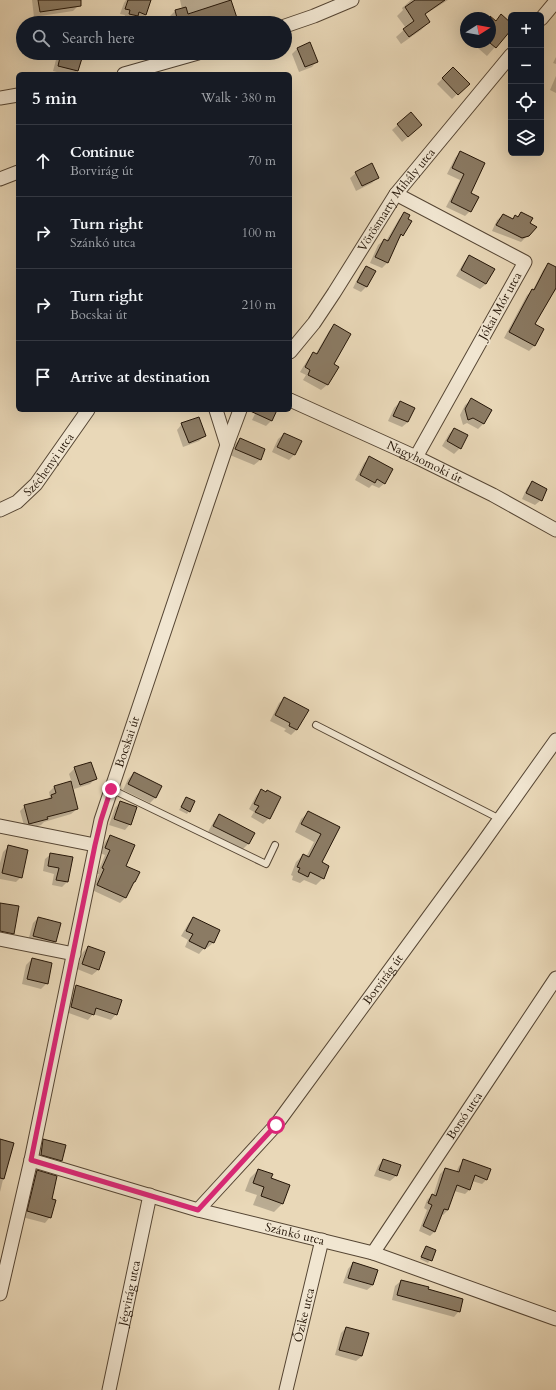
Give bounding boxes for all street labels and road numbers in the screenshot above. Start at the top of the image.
street label: Vörösmarty Mihály utca [354,144,439,254]
street label: Jókai Mór utca [474,269,526,345]
street label: Széchenyi utca [20,429,78,500]
street label: Nagyhomoki út [384,437,465,487]
street label: Bocskai út [111,714,143,770]
street label: Borvirág út [359,951,407,1008]
street label: Borsó utca [443,1088,486,1142]
street label: Szánkó utca [263,1219,327,1249]
street label: Jégvirág utca [114,1258,144,1329]
street label: Őzike utca [289,1286,318,1344]

